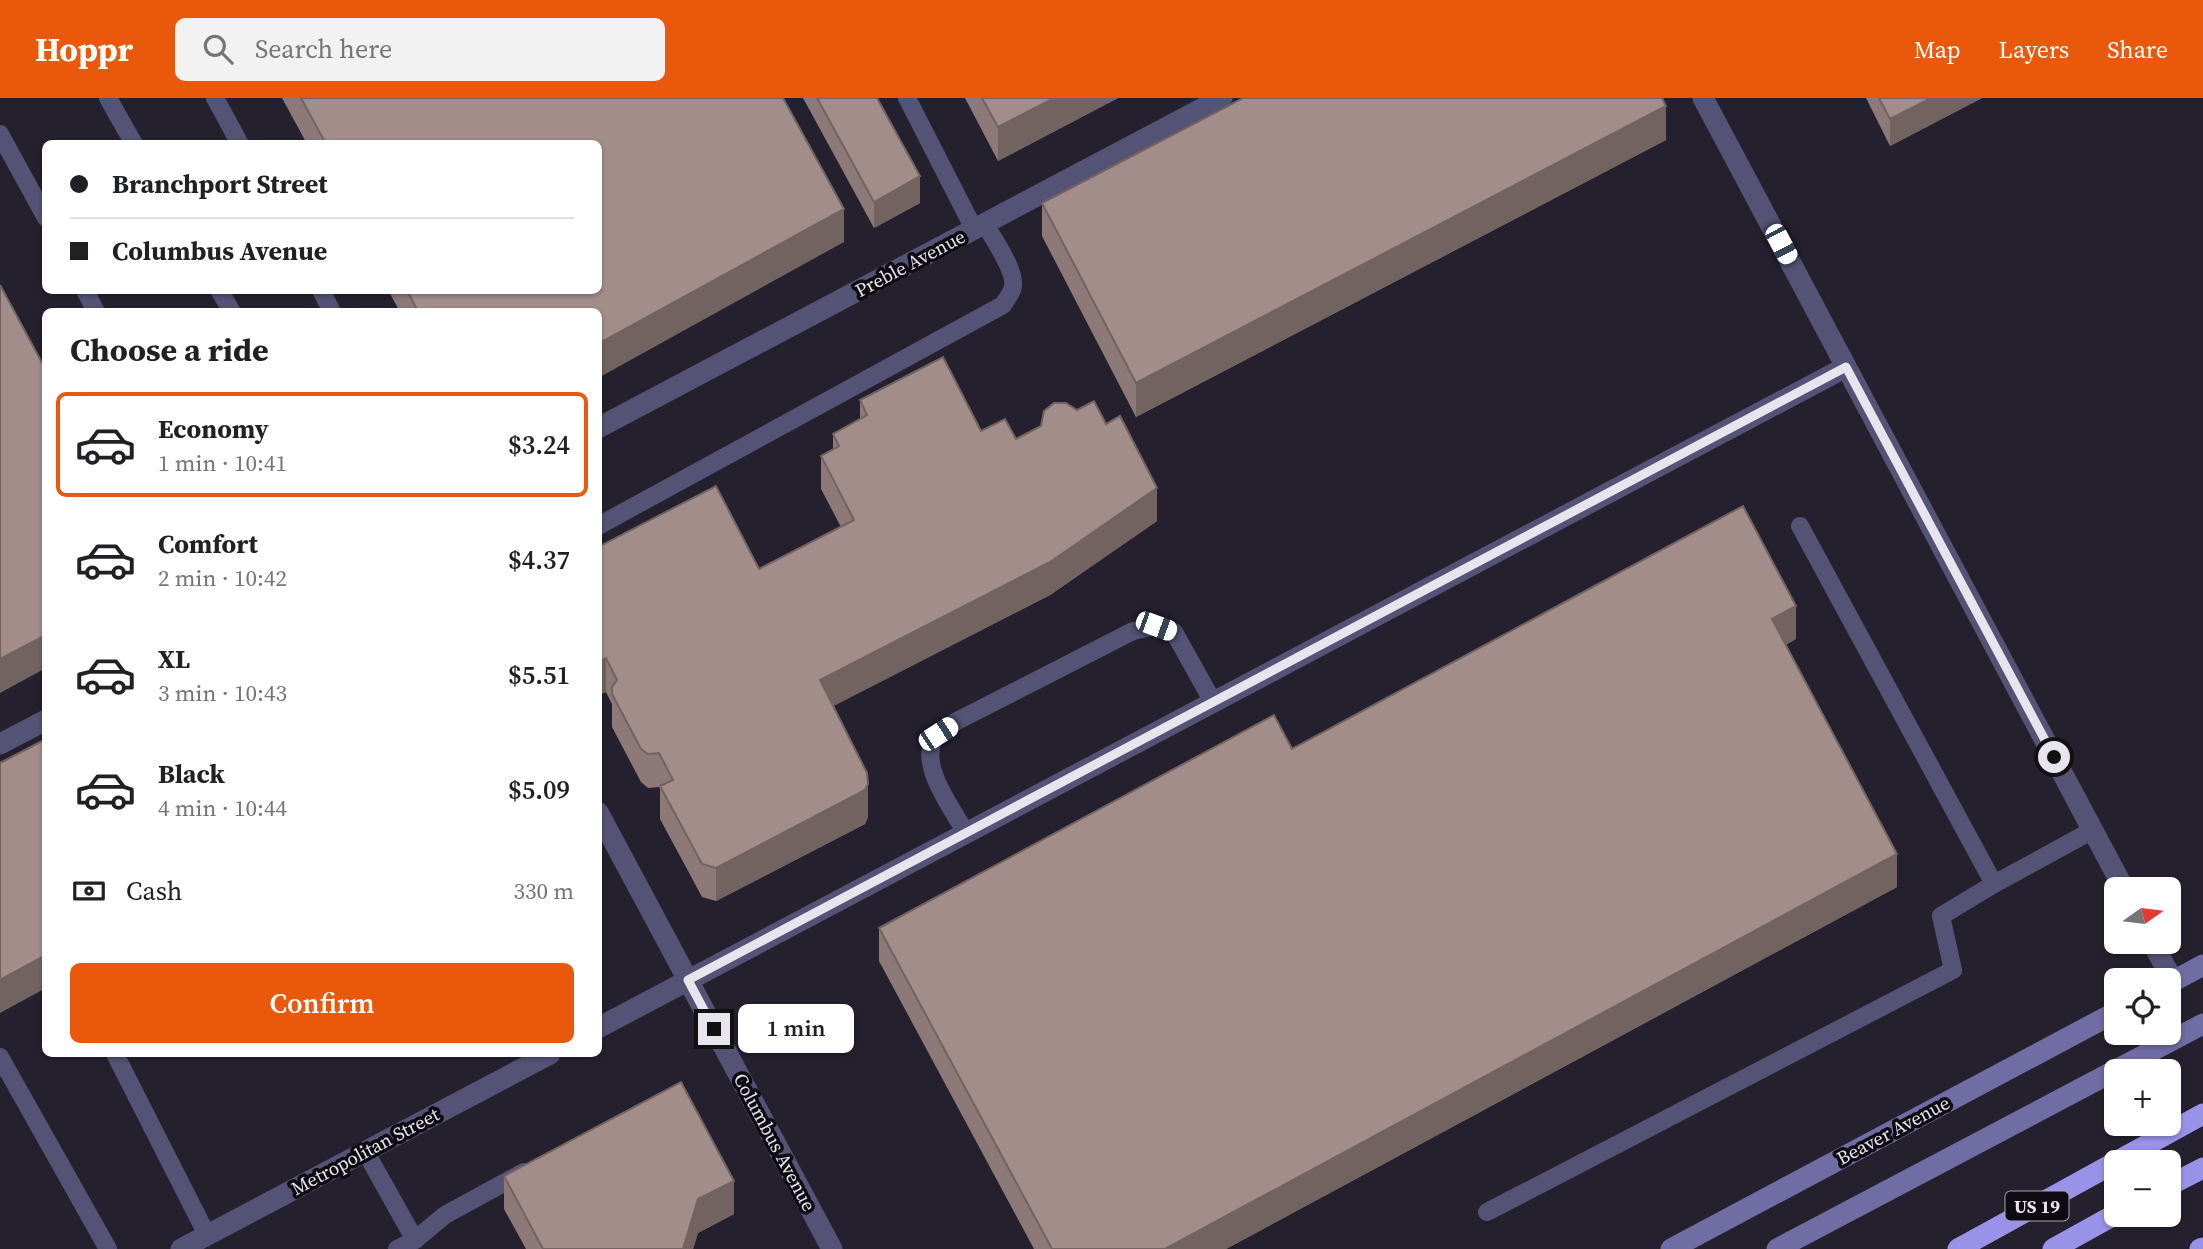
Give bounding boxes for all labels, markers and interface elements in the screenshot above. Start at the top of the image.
search box [175,18,665,81]
text: Hoppr [35,27,133,72]
icon: search [199,30,237,68]
text: Search here [255,31,392,67]
text: Map [1914,33,1961,66]
text: Layers [1999,33,2069,66]
text: Share [2107,33,2168,66]
text: Branchport Street [112,166,328,202]
car [1762,221,1801,267]
street label: Preble Avenue [850,223,970,303]
text: Columbus Avenue [112,233,327,269]
text: Choose a ride [70,328,269,372]
text: Economy [158,411,269,447]
icon: car [74,413,137,476]
text: $3.24 [508,427,570,463]
text: 1 min · 10:41 [158,447,287,479]
text: Comfort [158,526,258,562]
icon: car [74,528,137,591]
text: $4.37 [508,542,570,578]
text: 2 min · 10:42 [158,562,287,594]
car [1133,609,1180,643]
text: XL [158,641,190,677]
icon: car [74,643,137,706]
text: $5.51 [508,657,570,693]
text: 3 min · 10:43 [158,677,287,709]
car [915,714,962,754]
route start [2038,741,2070,773]
text: Black [158,756,225,792]
icon: car [74,758,137,821]
text: $5.09 [508,772,570,808]
text: 4 min · 10:44 [158,792,287,824]
icon: cash [70,872,108,910]
text: Cash [126,873,182,909]
text: 330 m [513,875,574,907]
north arrow [2104,877,2180,954]
map controls [2104,877,2181,1227]
button: Confirm [70,963,574,1043]
button: locate [2104,968,2181,1045]
callout: 1 min [738,1004,854,1054]
text: 1 min [766,1012,826,1044]
route end [698,1013,730,1045]
button: + [2104,1059,2181,1136]
street label: Columbus Avenue [728,1068,822,1216]
street label: Beaver Avenue [1832,1089,1954,1171]
street label: Metropolitan Street [286,1101,444,1201]
button: − [2104,1150,2181,1227]
road number: US 19 [2006,1191,2068,1220]

